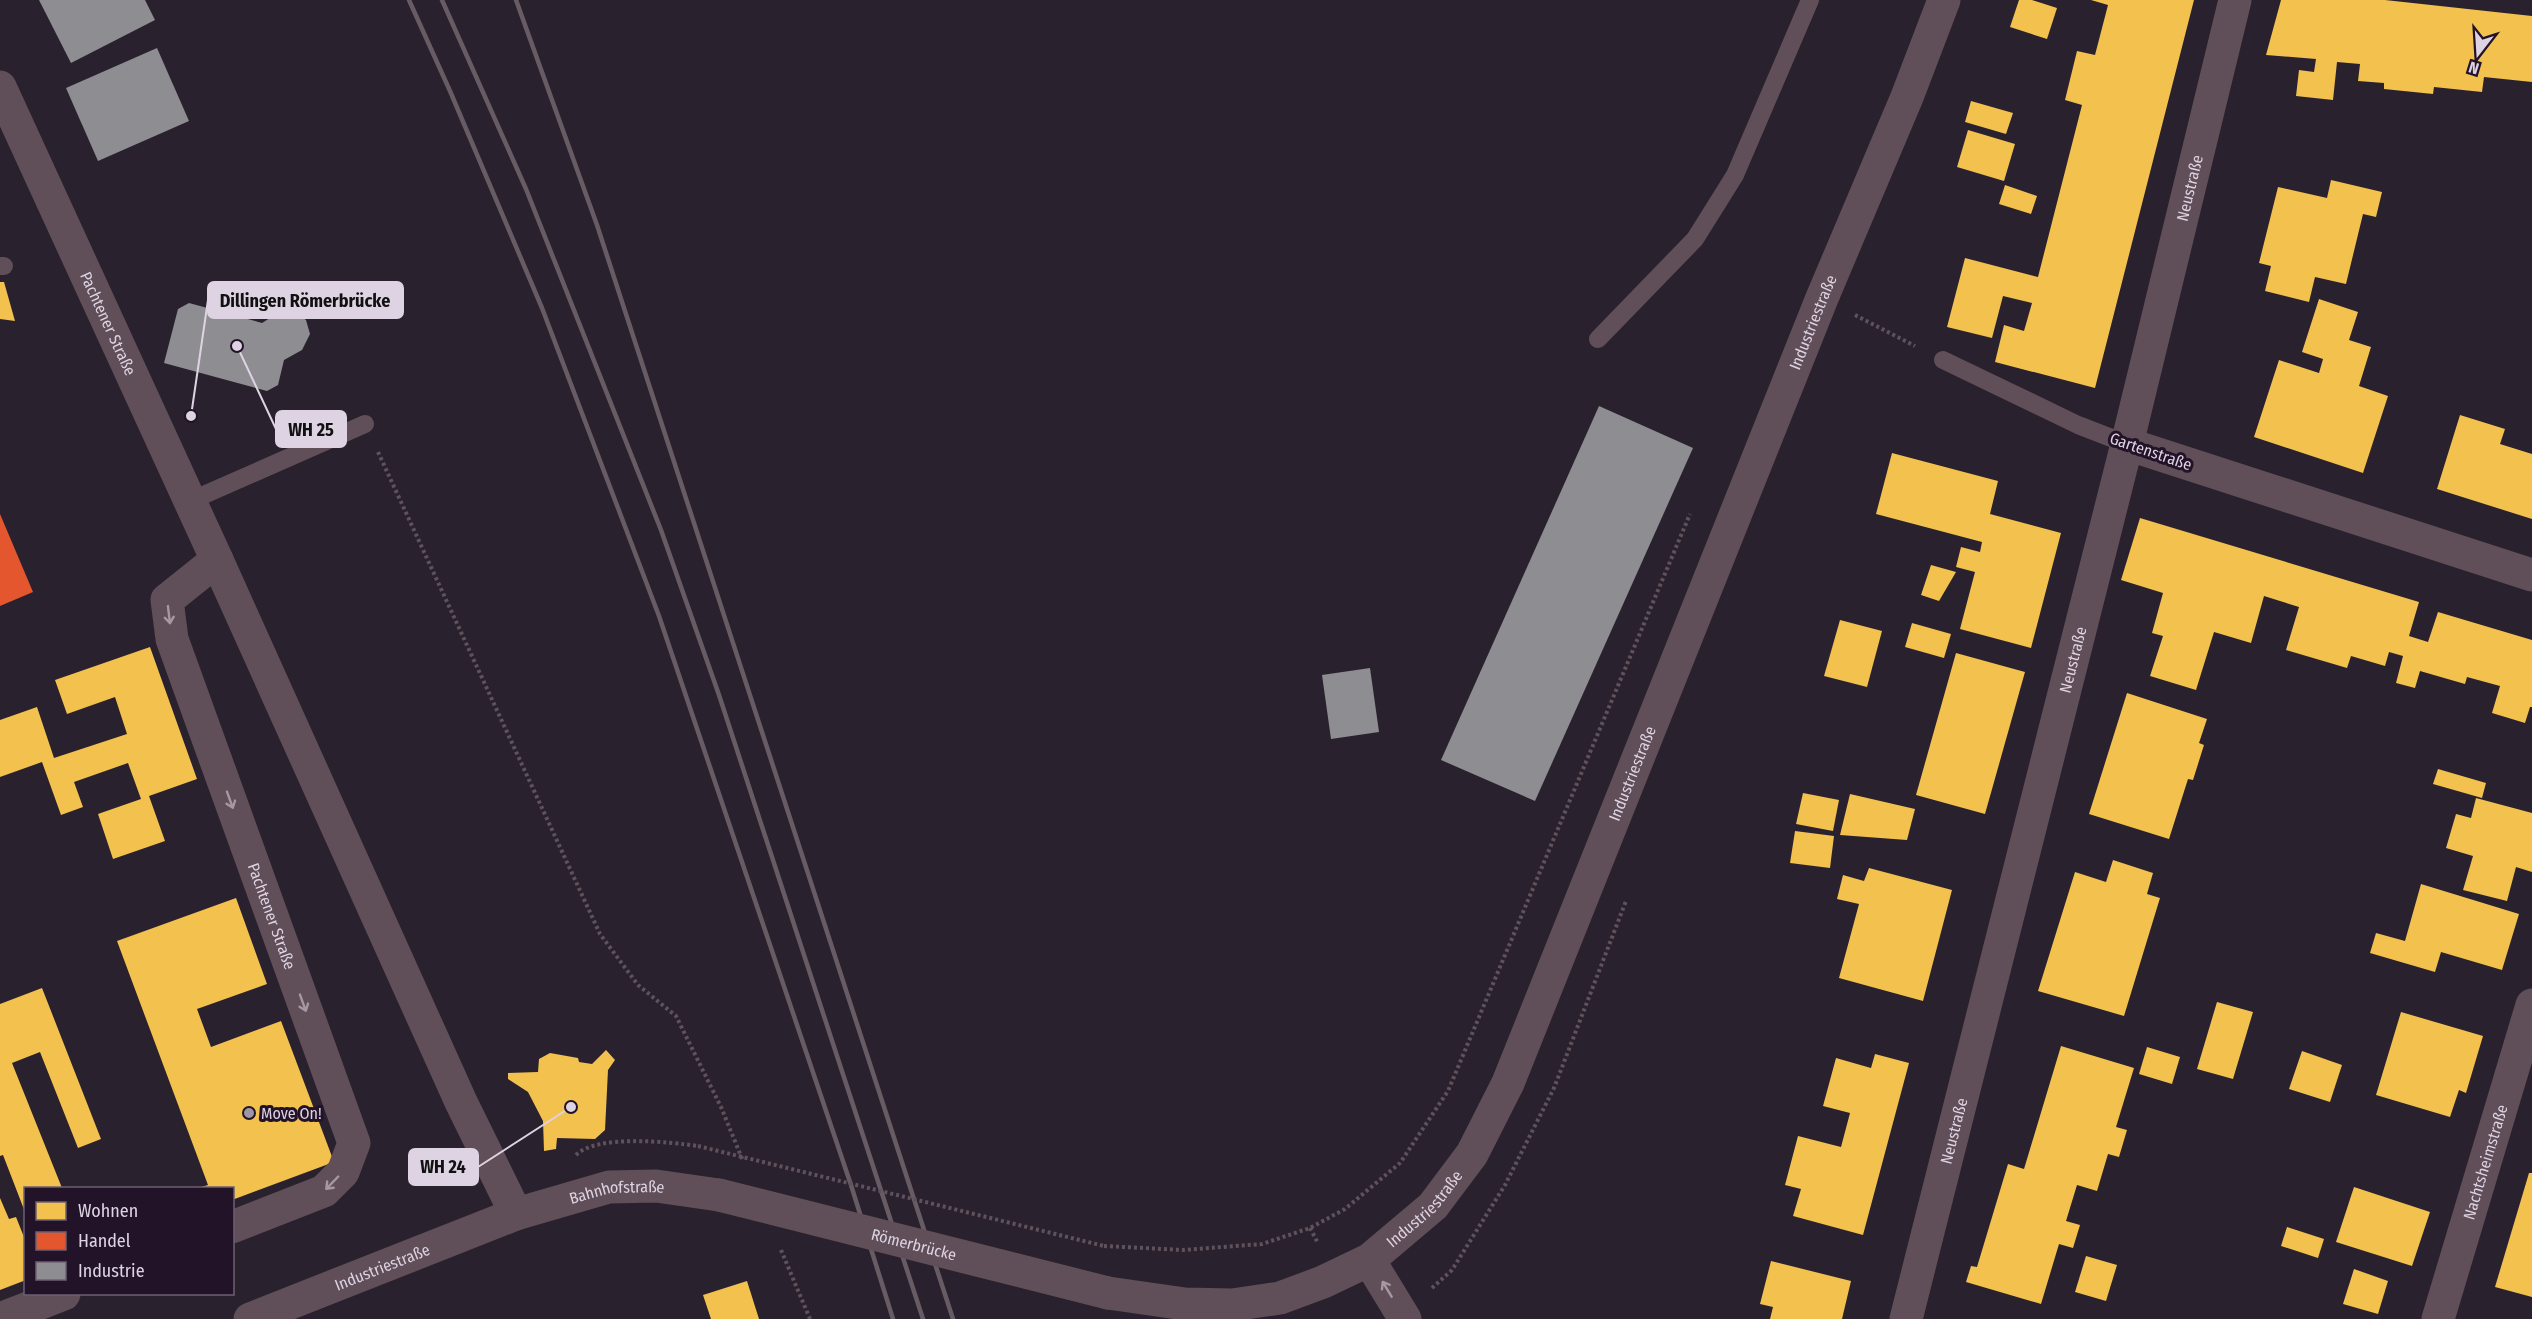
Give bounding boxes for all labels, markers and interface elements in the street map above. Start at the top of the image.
north arrow [2448,24,2508,84]
text: N [2466,57,2481,78]
street label: Neustraße [2173,153,2207,223]
street label: Pachtener Straße [76,269,140,378]
street label: Industriestraße [1785,272,1841,373]
callout: Dillingen Römerbrücke [208,282,403,318]
text: Dillingen Römerbrücke [220,290,390,312]
callout: WH 25 [276,411,346,447]
text: WH 25 [288,419,334,441]
street label: Gartenstraße [2107,429,2194,474]
one-way arrow [164,605,175,625]
street label: Neustraße [2056,625,2091,695]
street label: Industriestraße [1605,723,1660,824]
one-way arrow [225,790,236,809]
street label: Pachtener Straße [244,860,300,972]
one-way arrow [299,993,310,1012]
street label: Neustraße [1937,1096,1971,1166]
street label: Nachtsheimstraße [2459,1102,2512,1222]
place label: Move On! [261,1104,322,1123]
marker: Move On! [242,1106,256,1120]
callout: WH 24 [409,1149,478,1185]
text: WH 24 [420,1156,466,1178]
street label: Industriestraße [1383,1167,1467,1251]
one-way arrow [324,1175,339,1190]
street label: Bahnhofstraße [567,1177,666,1208]
legend [24,1187,234,1295]
text: Wohnen [78,1200,138,1222]
street label: Römerbrücke [869,1225,959,1264]
text: Handel [78,1230,131,1252]
street label: Industriestraße [332,1240,433,1295]
text: Industrie [78,1260,145,1282]
one-way arrow [1381,1281,1393,1298]

